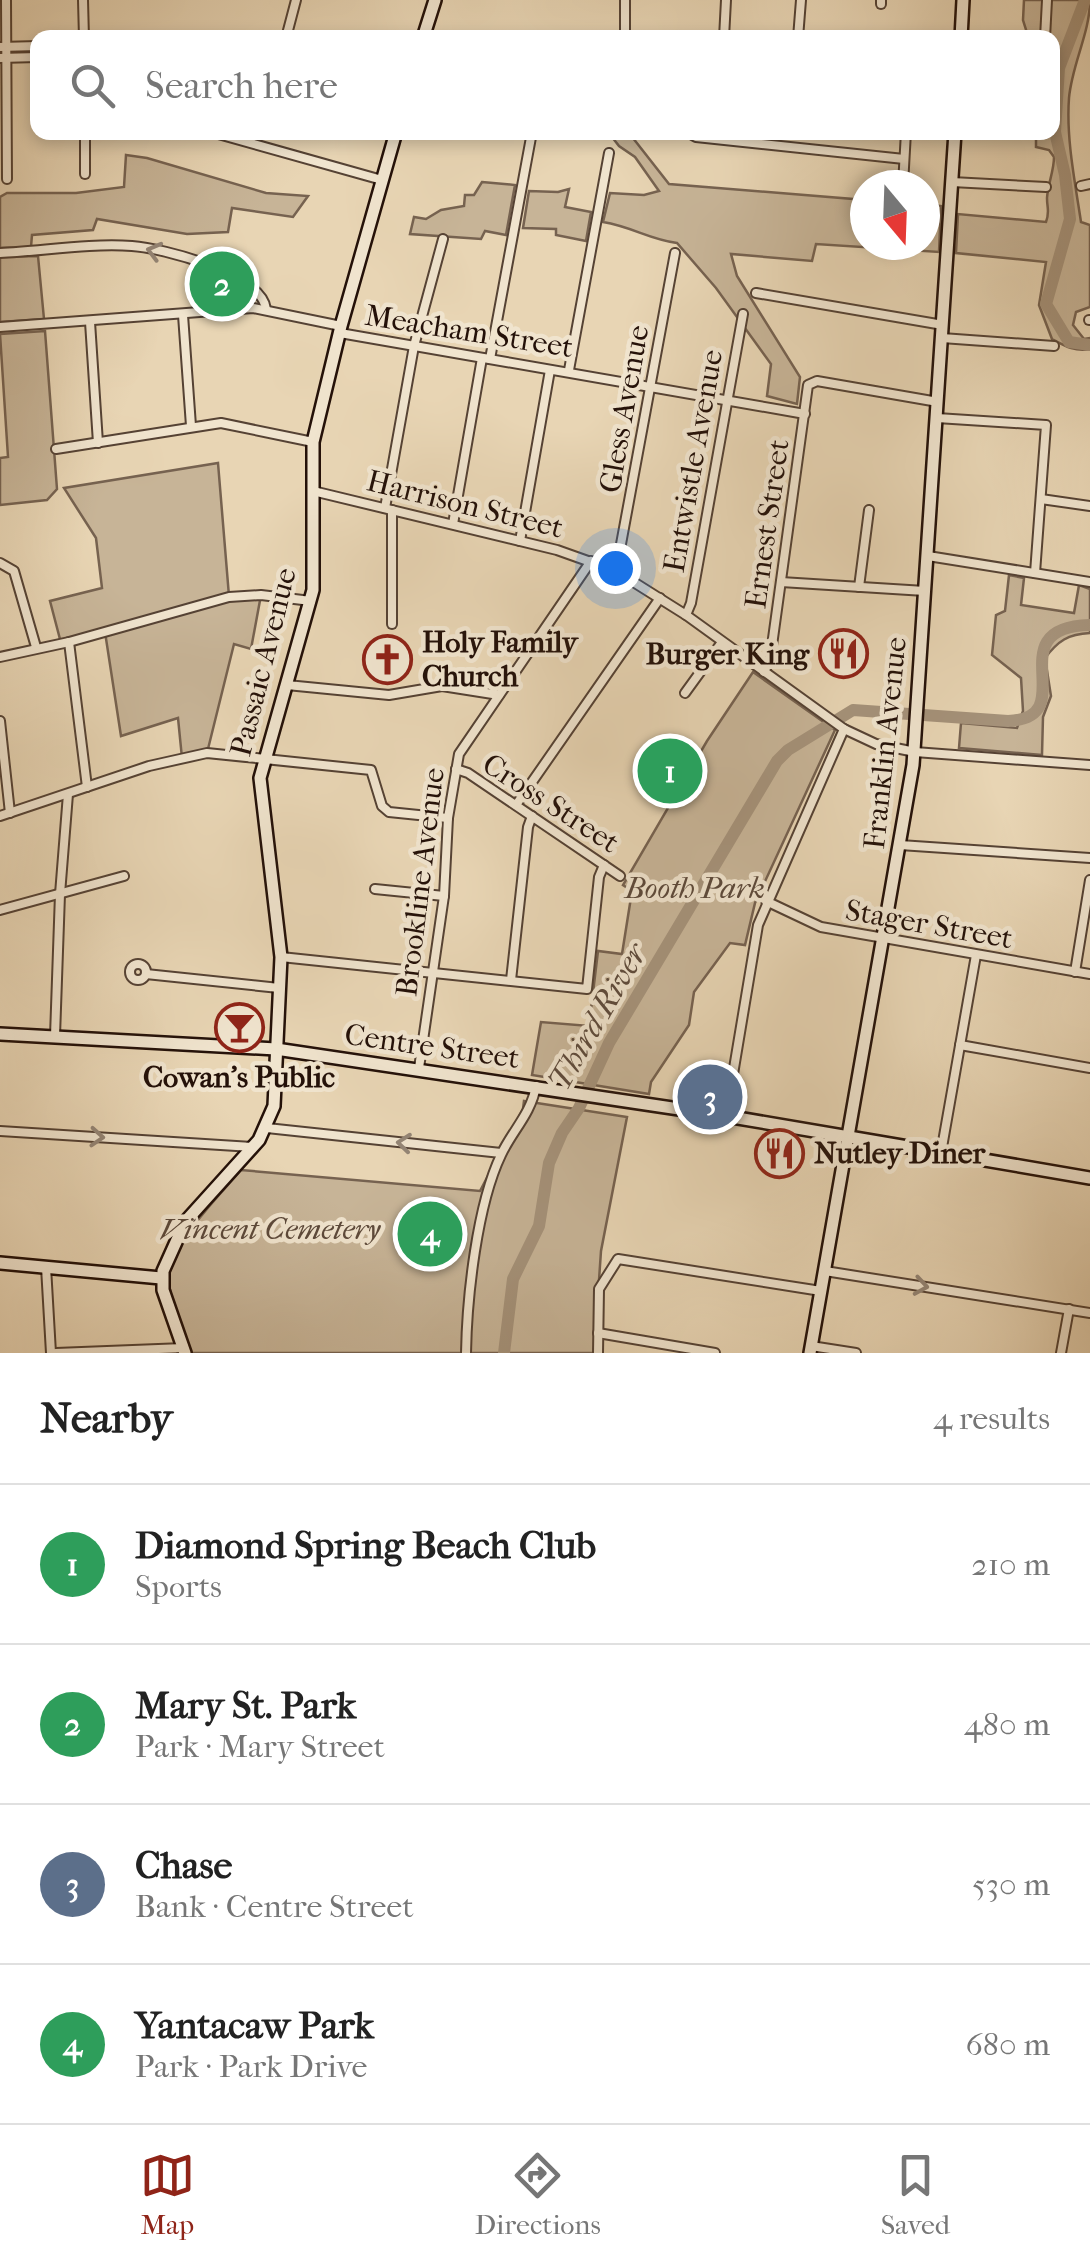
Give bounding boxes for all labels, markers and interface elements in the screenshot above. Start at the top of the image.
search box [30,30,1060,140]
icon: search [65,58,120,113]
text: Search here [145,63,338,108]
north arrow [850,170,940,260]
one-way arrow [146,241,163,262]
pin: 2 [190,246,254,322]
street label: Meacham Street [362,298,576,365]
street label: Gless Avenue [593,322,656,496]
street label: Entwistle Avenue [657,347,730,575]
street label: Ernest Street [738,437,797,611]
street label: Harrison Street [363,463,567,546]
your location [590,543,641,594]
street label: Passaic Avenue [223,564,304,760]
place label: Holy Family Church [422,625,580,694]
restaurant icon: Burger King [818,628,870,680]
church icon: Holy Family Church [361,633,413,685]
street label: Franklin Avenue [857,635,914,851]
place label: Burger King [646,637,810,672]
pin: 1 [638,734,702,808]
street label: Cross Street [476,746,626,861]
street label: Brookline Avenue [389,765,452,998]
park label: Booth Park [623,871,765,906]
street label: Stager Street [843,893,1016,956]
water label: Third River [541,935,656,1097]
bar icon: Cowan's Public [213,1002,265,1054]
street label: Centre Street [342,1017,522,1076]
place label: Cowan's Public [143,1060,335,1095]
pin: 3 [678,1060,742,1134]
one-way arrow [90,1126,106,1147]
restaurant icon: Nutley Diner [753,1127,805,1179]
one-way arrow [396,1133,412,1154]
place label: Nutley Diner [814,1136,987,1171]
pin: 4 [398,1196,462,1272]
park label: Vincent Cemetery [160,1212,381,1247]
one-way arrow [913,1275,929,1296]
text: Nearby [40,1394,172,1443]
text: 4 results [933,1400,1050,1437]
text: Diamond Spring Beach Club [135,1523,596,1568]
text: 1 [67,1546,78,1583]
text: 210 m [971,1546,1050,1583]
text: Sports [135,1568,222,1605]
text: Mary St. Park [135,1683,356,1728]
text: 2 [64,1706,81,1743]
text: 480 m [964,1706,1050,1743]
text: Park · Mary Street [135,1728,385,1765]
text: Chase [135,1843,232,1888]
text: 3 [66,1866,79,1903]
text: 530 m [972,1866,1050,1903]
text: Bank · Centre Street [135,1888,414,1925]
text: Yantacaw Park [135,2003,374,2048]
text: 4 [63,2026,82,2063]
text: 680 m [965,2026,1050,2063]
text: Park · Park Drive [135,2048,367,2085]
tab: Map [140,2148,195,2241]
tab: Directions [475,2148,601,2241]
tab: Saved [881,2148,950,2241]

